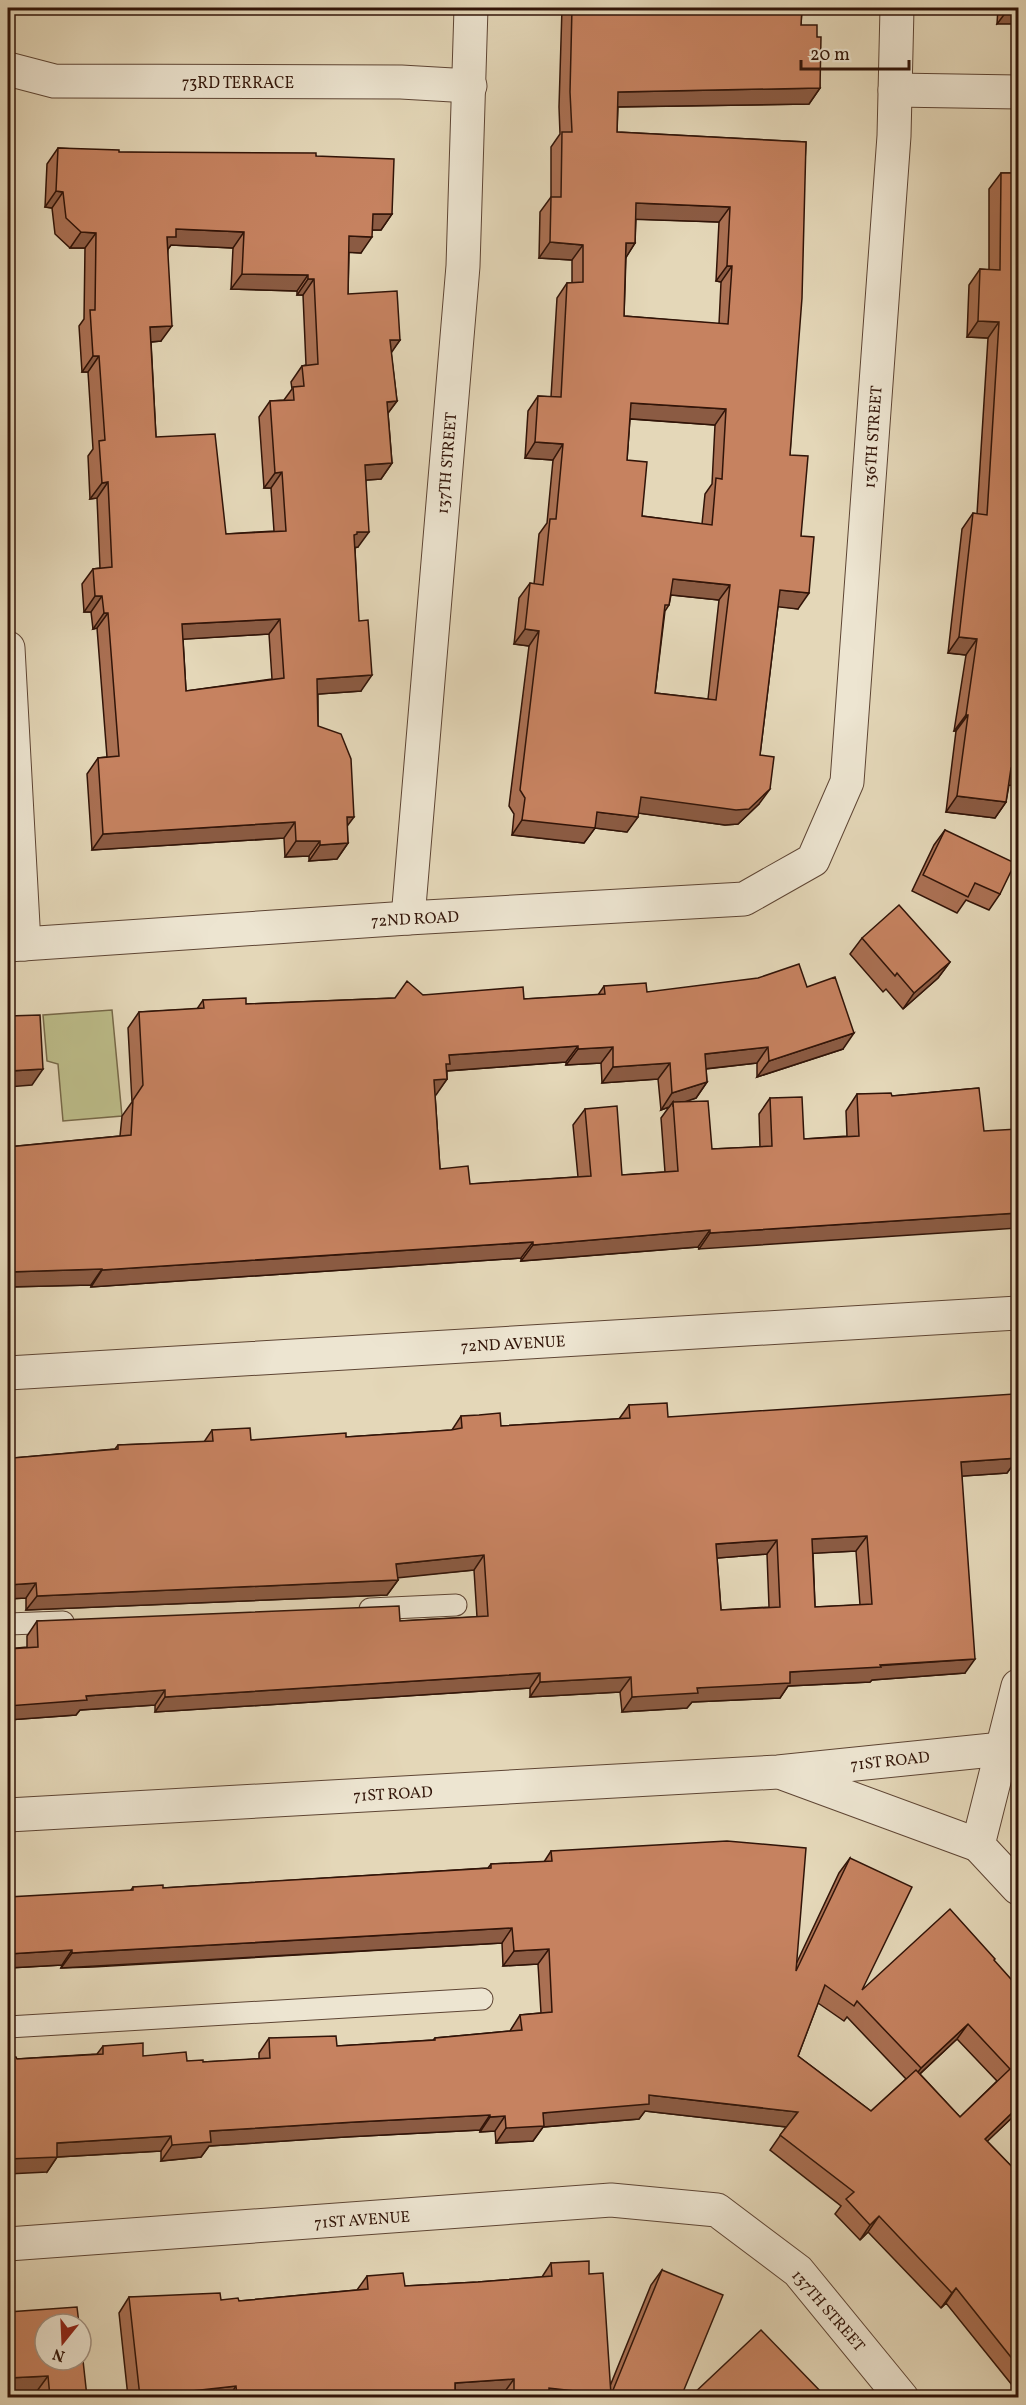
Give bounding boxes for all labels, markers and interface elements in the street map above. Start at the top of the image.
scale bar [801,33,909,71]
text: 20 m [810,43,850,68]
street label: 73RD TERRACE [182,73,294,95]
street label: 136TH STREET [859,385,889,489]
street label: 137TH STREET [433,411,463,515]
street label: 72ND ROAD [371,907,460,933]
street label: 72ND AVENUE [460,1331,566,1359]
street label: 71ST ROAD [850,1747,931,1777]
street label: 71ST ROAD [353,1782,434,1808]
street label: 71ST AVENUE [313,2207,411,2235]
street label: 137TH STREET [786,2266,869,2357]
north arrow [33,2312,93,2372]
text: N [50,2342,68,2367]

